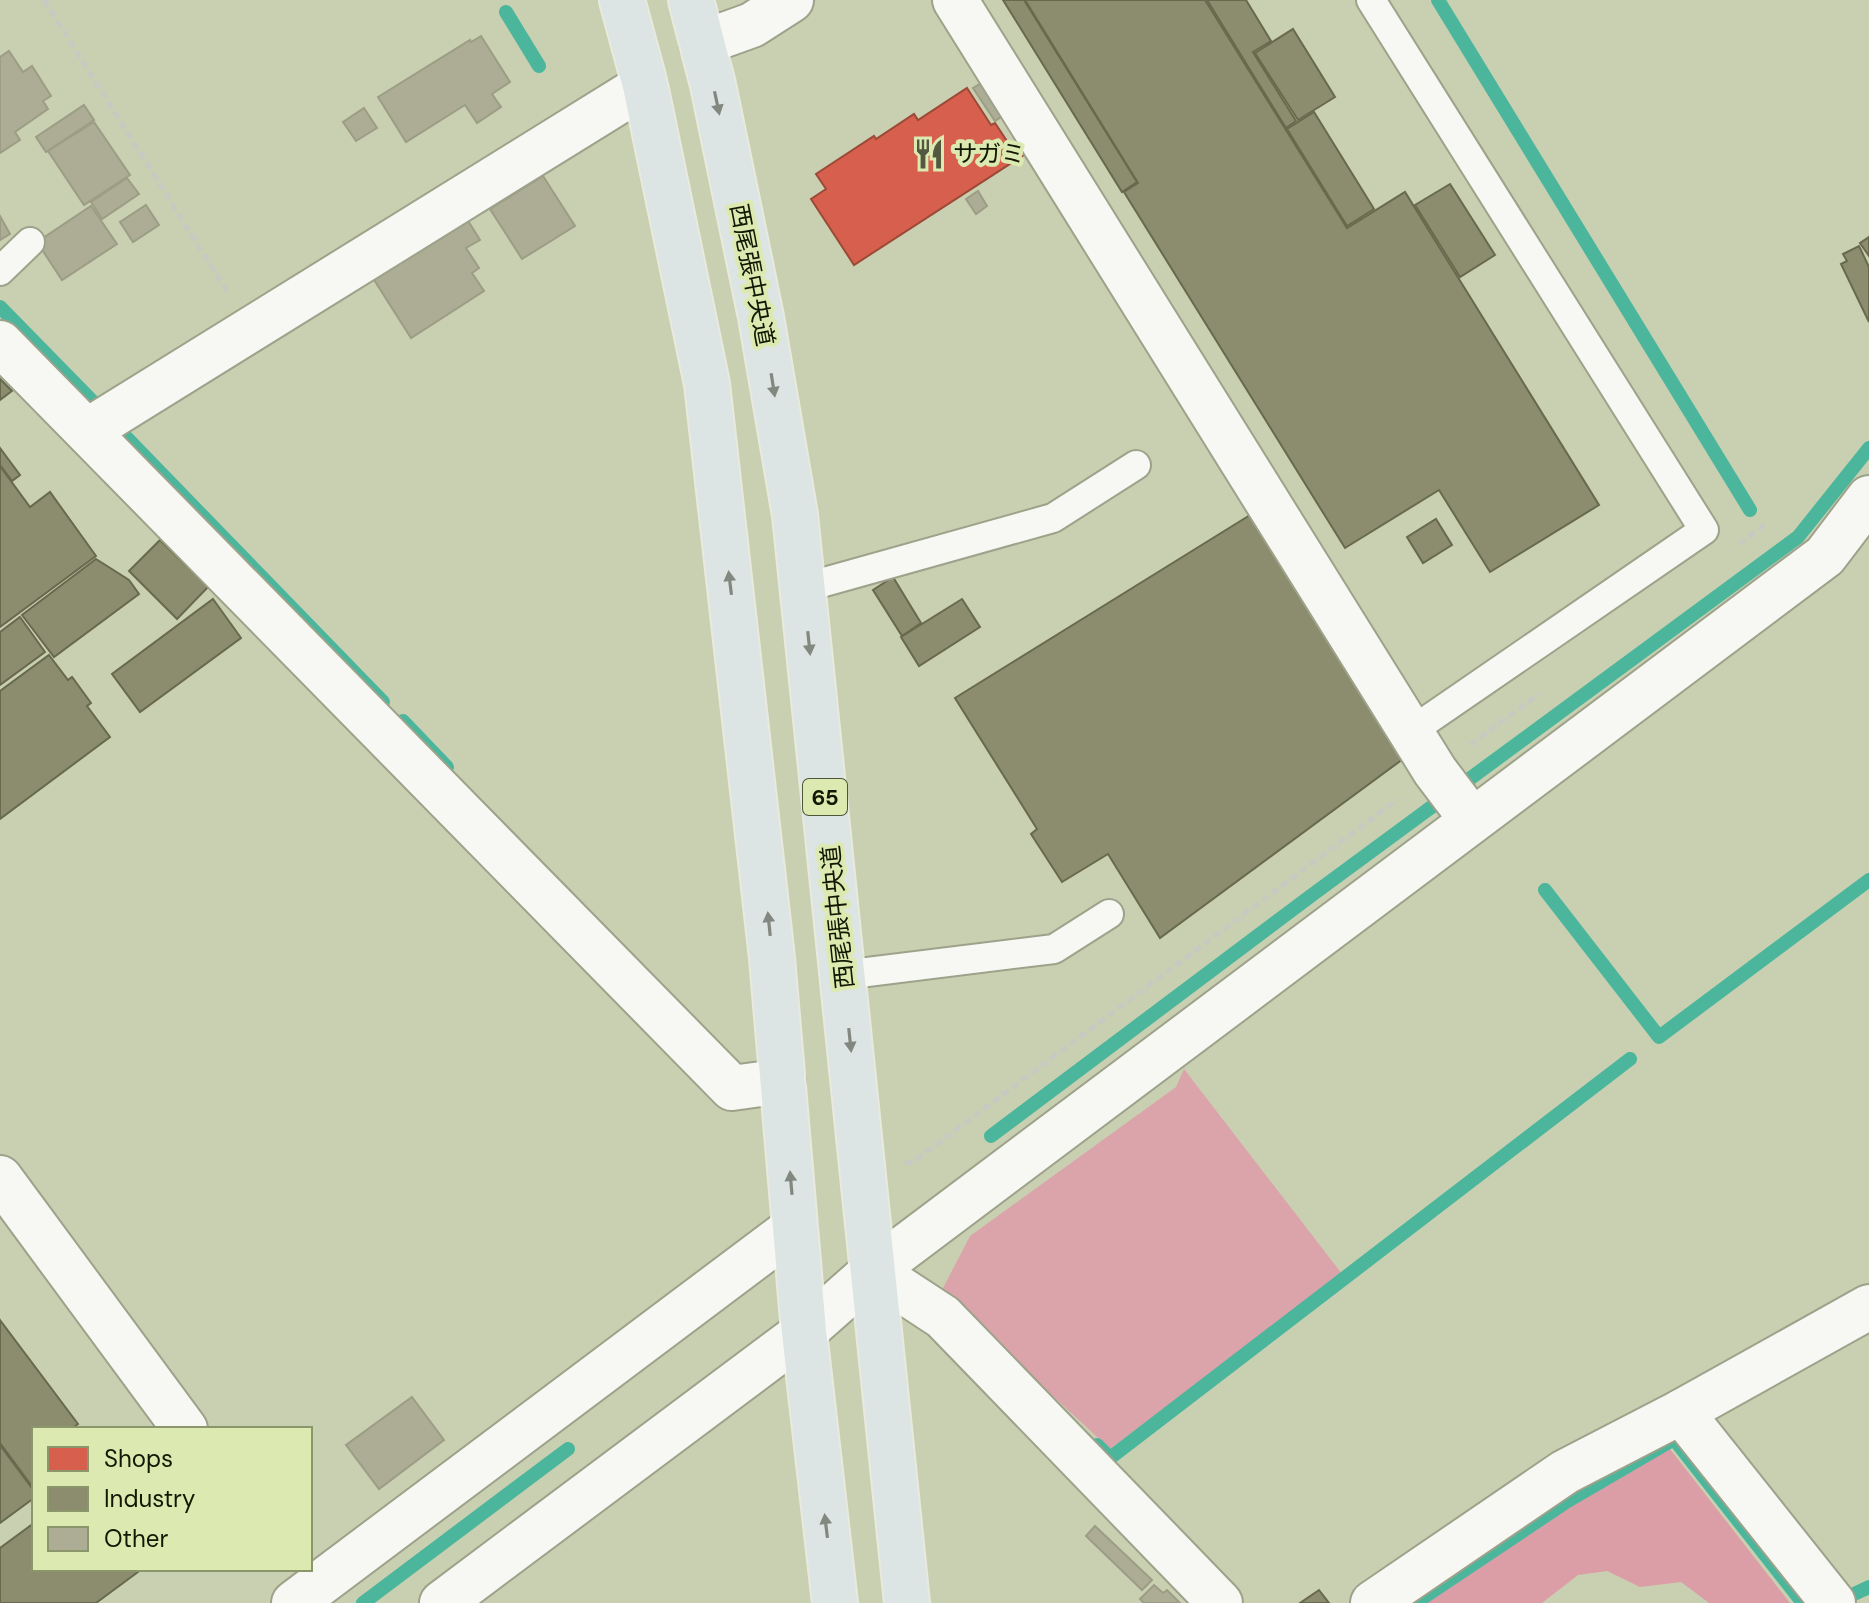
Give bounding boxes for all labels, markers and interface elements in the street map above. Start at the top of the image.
one-way arrow [711,90,724,115]
restaurant icon: サガミ [912,137,946,171]
place label: サガミ [953,138,1025,169]
street label: 西尾張中央道 [724,201,781,349]
one-way arrow [767,373,780,398]
one-way arrow [723,570,736,595]
one-way arrow [802,630,815,655]
road number: 65 [803,779,847,815]
street label: 西尾張中央道 [815,844,860,990]
one-way arrow [762,911,775,936]
one-way arrow [844,1028,857,1053]
one-way arrow [785,1170,798,1195]
legend [32,1427,312,1571]
text: Shops [104,1443,173,1474]
text: Industry [104,1483,195,1514]
one-way arrow [820,1513,833,1538]
text: Other [104,1523,168,1554]

